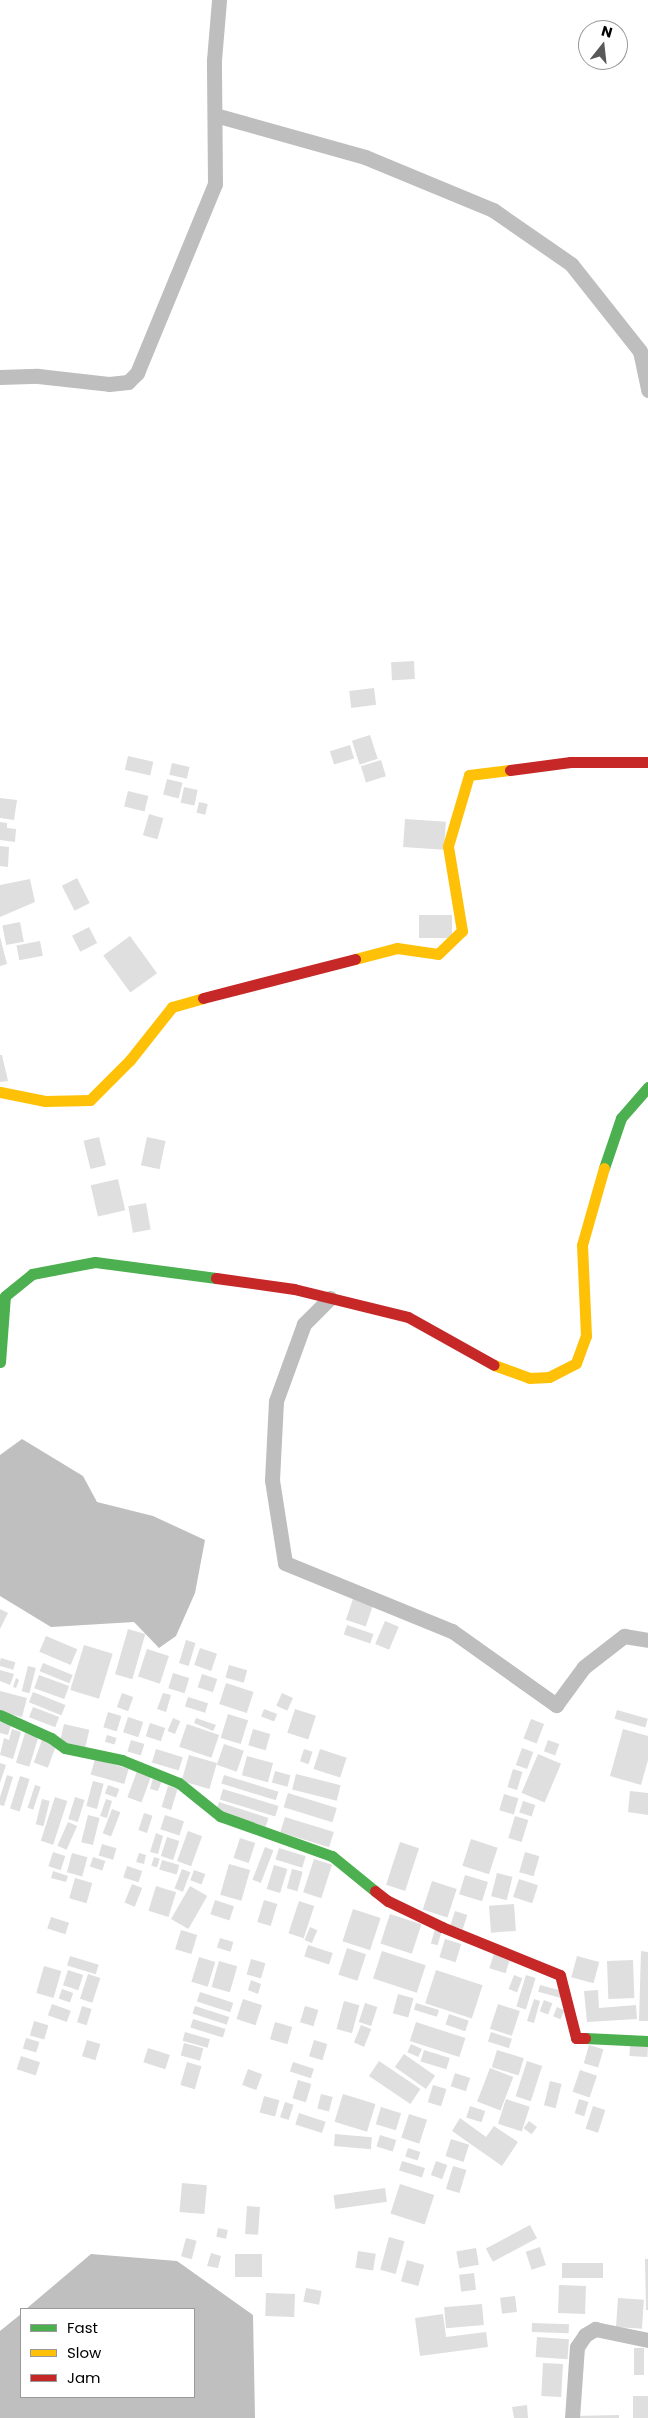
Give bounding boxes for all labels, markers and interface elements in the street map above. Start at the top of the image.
north arrow [578,20,628,70]
text: N [599,20,615,43]
legend [20,2308,195,2398]
text: Fast [67,2317,98,2338]
text: Slow [67,2342,101,2363]
text: Jam [67,2367,101,2388]

